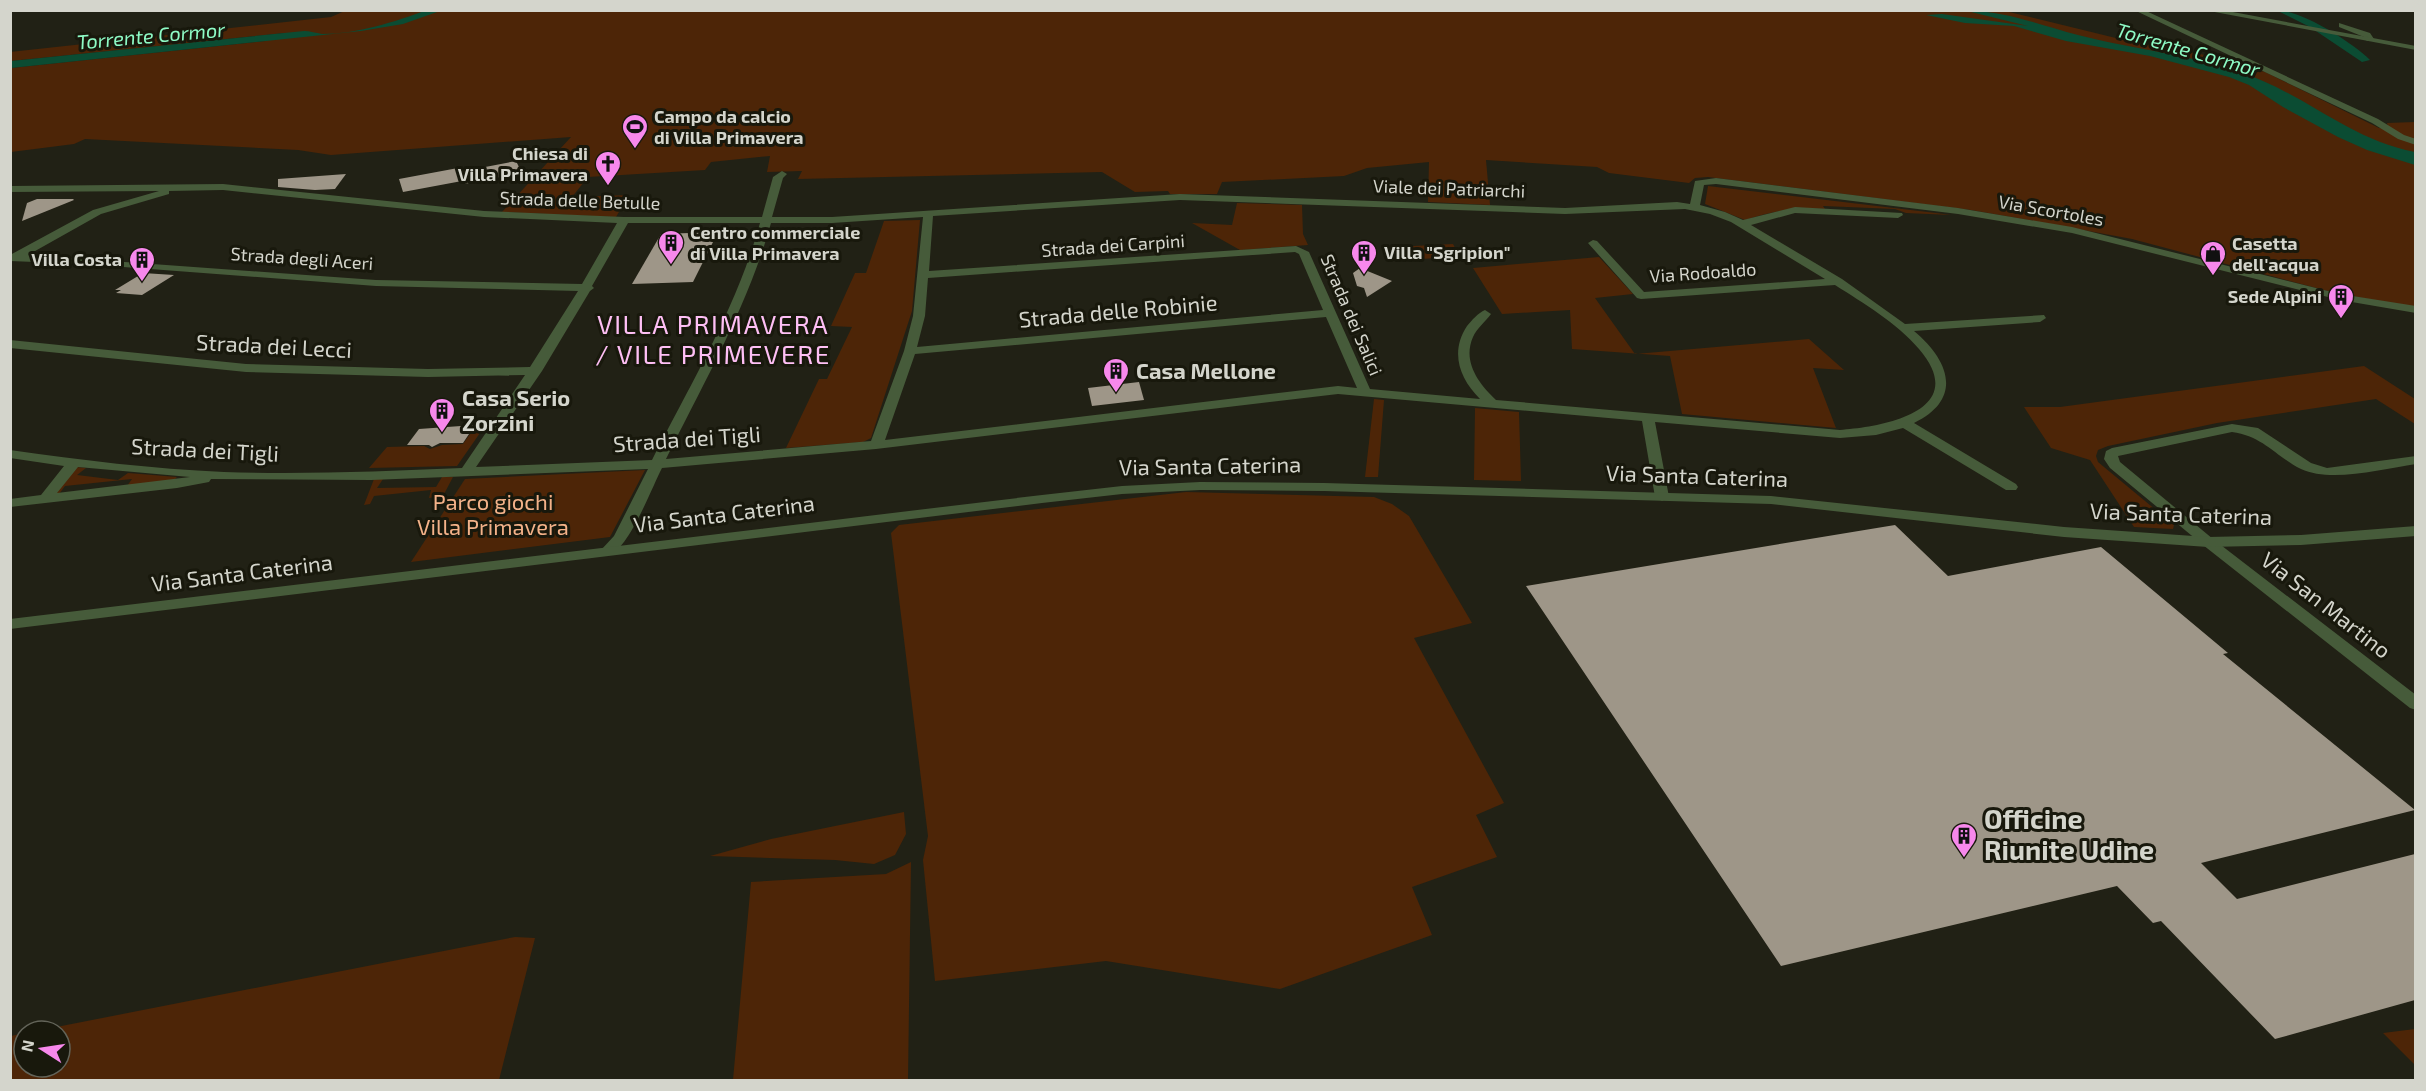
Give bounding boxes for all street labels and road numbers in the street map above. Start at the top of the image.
street label: Viale dei Patriarchi [1373,174,1526,202]
street label: Strada delle Betulle [499,186,661,214]
street label: Via Scortoles [1997,190,2106,230]
street label: Strada dei Carpini [1040,229,1185,261]
street label: Strada degli Aceri [230,242,374,274]
street label: Strada dei Salici [1316,251,1387,379]
street label: Via Rodoaldo [1649,257,1757,287]
street label: Strada delle Robinie [1017,288,1218,332]
street label: Strada dei Lecci [196,328,353,362]
street label: Strada dei Tigli [612,420,762,456]
street label: Strada dei Tigli [131,432,280,466]
street label: Via Santa Caterina [1119,450,1301,480]
street label: Via Santa Caterina [1605,459,1789,491]
street label: Via Santa Caterina [632,489,816,537]
street label: Via Santa Caterina [2089,497,2273,529]
street label: Via San Martino [2257,546,2397,663]
street label: Via Santa Caterina [150,548,334,596]

